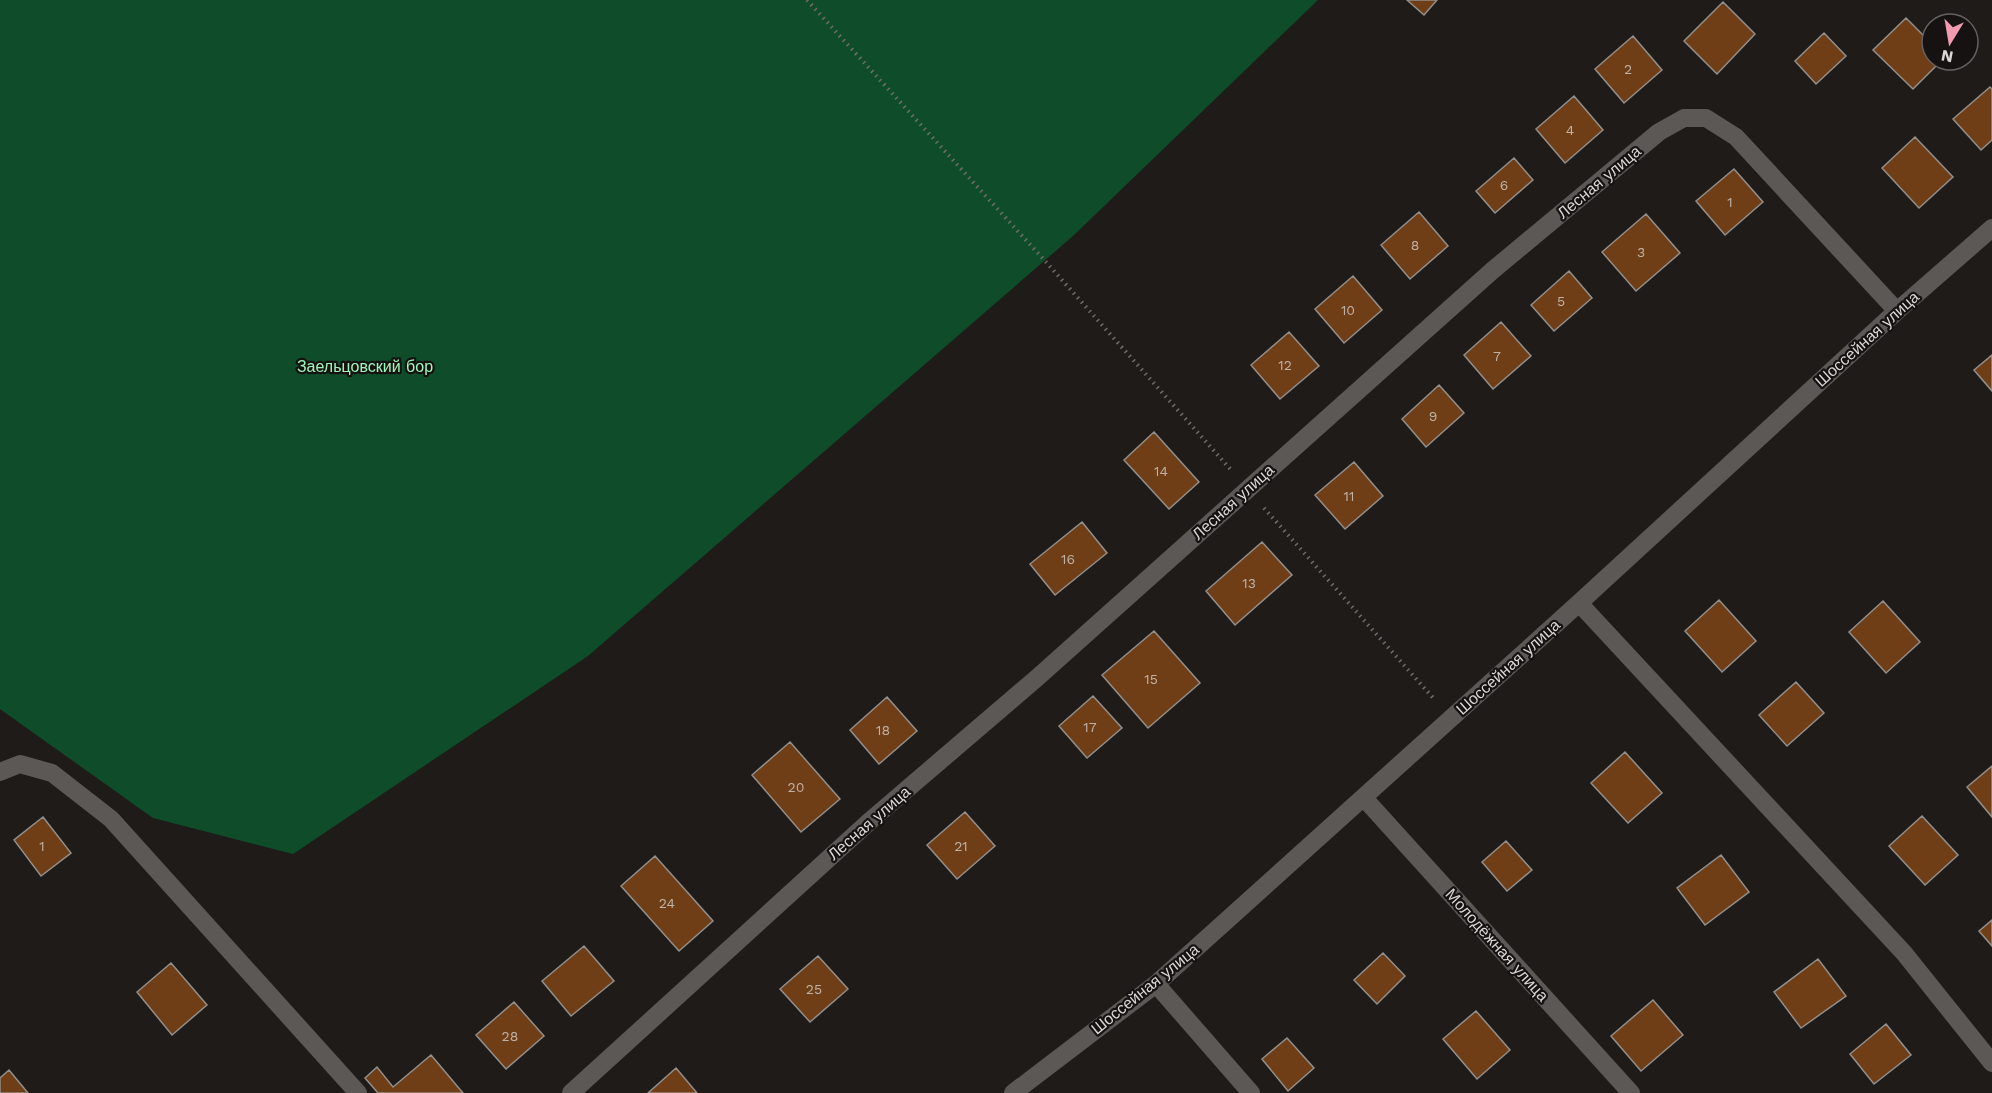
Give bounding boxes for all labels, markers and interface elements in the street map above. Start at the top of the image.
north arrow [1920,12,1980,72]
text: N [1940,46,1955,67]
house number: 2 [1624,61,1632,77]
house number: 4 [1566,122,1574,138]
street label: Лесная улица [1553,141,1645,222]
house number: 6 [1500,177,1508,193]
house number: 1 [1727,194,1733,210]
house number: 8 [1411,237,1419,253]
house number: 3 [1637,244,1645,260]
street label: Шоссейная улица [1811,287,1923,391]
house number: 5 [1557,293,1565,309]
house number: 10 [1341,302,1355,318]
house number: 7 [1493,348,1501,364]
park label: Заельцовский бор [297,357,433,376]
house number: 12 [1278,357,1292,373]
house number: 9 [1429,408,1437,424]
street label: Лесная улица [1188,460,1278,544]
house number: 14 [1154,463,1168,479]
house number: 11 [1344,488,1354,504]
house number: 16 [1061,551,1075,567]
house number: 13 [1242,575,1256,591]
street label: Шоссейная улица [1452,615,1564,719]
house number: 15 [1144,671,1158,687]
house number: 17 [1083,719,1097,735]
house number: 18 [876,722,890,738]
house number: 20 [788,779,804,795]
street label: Лесная улица [824,782,914,864]
house number: 1 [39,838,45,854]
house number: 21 [954,838,968,854]
street label: Молодёжная улица [1441,885,1553,1005]
house number: 24 [659,895,675,911]
street label: Шоссейная улица [1087,940,1203,1038]
house number: 25 [806,981,822,997]
house number: 28 [502,1028,518,1044]

